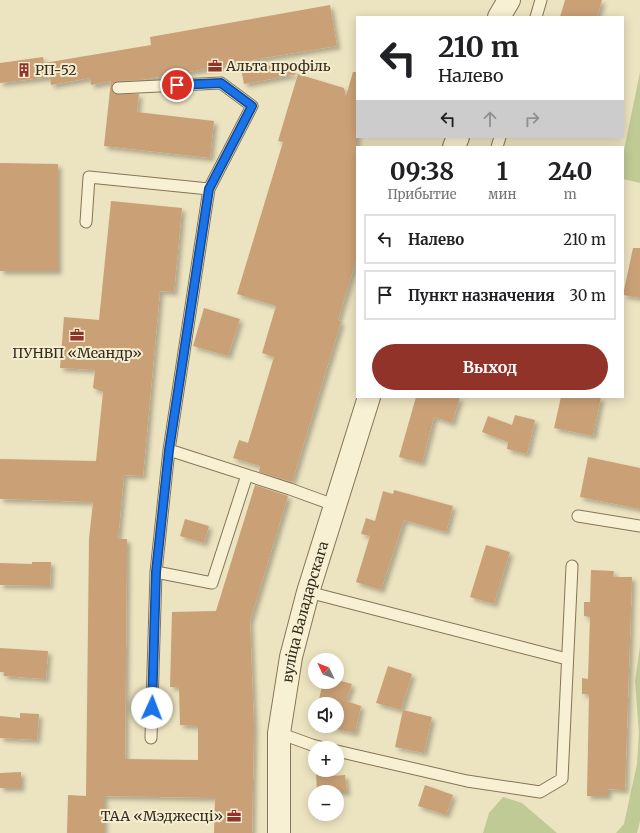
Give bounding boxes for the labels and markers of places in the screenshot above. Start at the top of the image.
place label: Альта профіль [225,57,331,75]
office icon: Альта профіль [207,58,223,74]
place label: РП-52 [35,61,77,79]
building icon: РП-52 [16,62,32,78]
pin [160,68,194,102]
office icon: ПУНВП «Меандр» [69,327,85,343]
place label: ПУНВП «Меандр» [12,344,142,362]
place label: ТАА «Мэджесці» [101,807,223,825]
office icon: ТАА «Мэджесці» [226,808,242,824]

